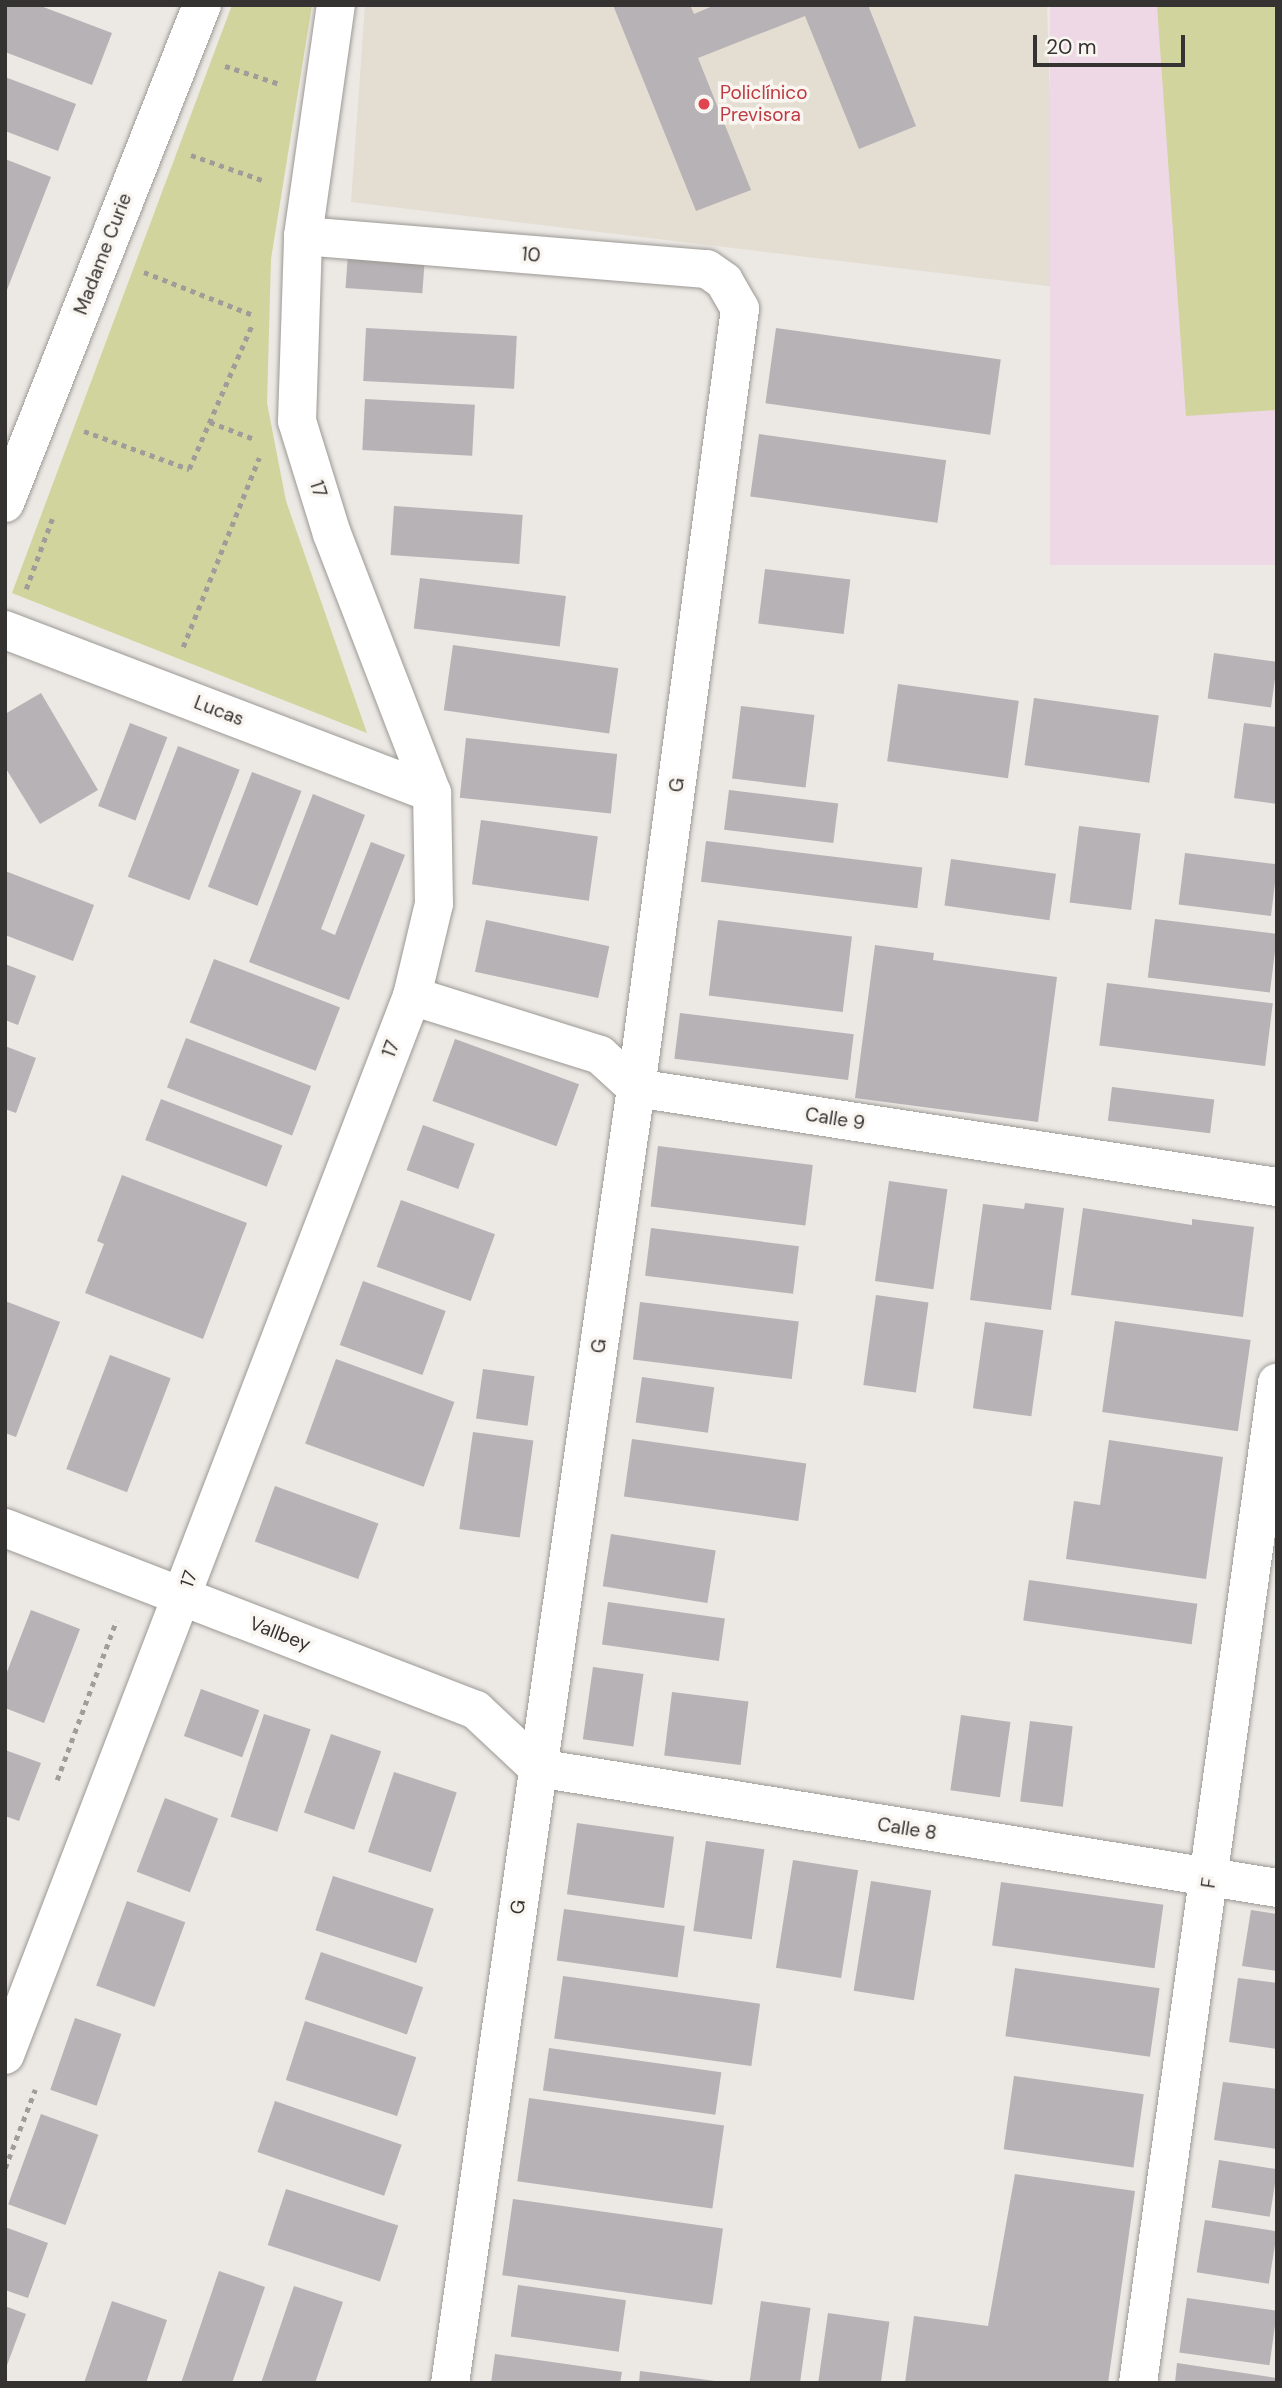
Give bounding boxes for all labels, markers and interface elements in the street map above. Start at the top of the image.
scale bar [1037,21,1189,65]
text: 20 m [1046,33,1097,61]
place label: Policlínico Previsora [720,82,807,126]
marker: Policlínico Previsora [694,94,714,114]
street label: Madame Curie [69,190,137,318]
street label: 10 [521,243,541,267]
street label: 17 [305,478,331,500]
street label: Lucas [191,691,247,731]
street label: G [665,776,689,794]
street label: 17 [377,1037,405,1061]
street label: Calle 9 [803,1103,867,1135]
street label: G [587,1337,611,1355]
street label: 17 [176,1568,202,1590]
street label: Vallbey [246,1612,314,1656]
street label: Calle 8 [876,1813,938,1845]
street label: F [1197,1876,1221,1890]
street label: G [506,1898,530,1916]

